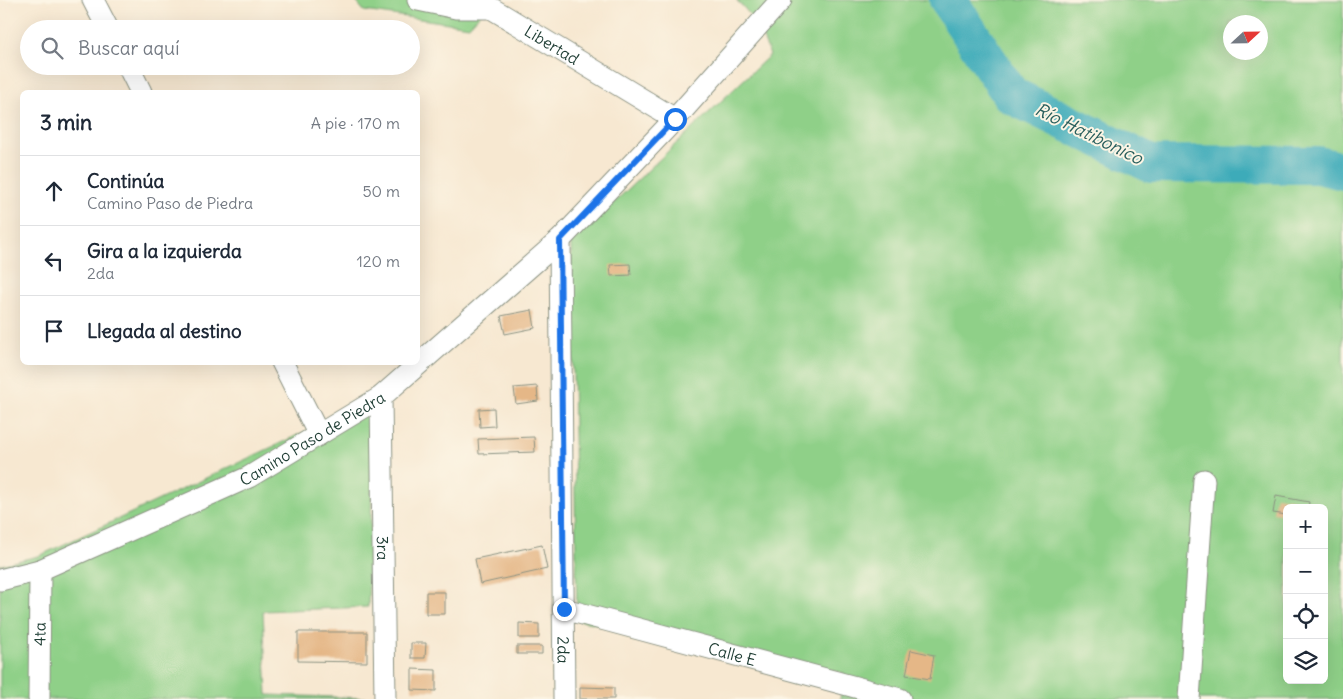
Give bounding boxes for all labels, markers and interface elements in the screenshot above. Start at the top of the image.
north arrow [1223,15,1268,60]
search box [20,20,420,75]
street label: Libertad [521,21,583,69]
icon: search [38,34,66,62]
text: Buscar aquí [78,36,179,60]
water label: Río Hatibonico [1032,98,1148,170]
route start [664,108,687,131]
text: 3 min [40,109,92,136]
text: A pie · 170 m [311,113,400,133]
text: Continúa [87,169,164,193]
icon: ahead [40,177,68,205]
text: 50 m [362,181,400,201]
text: Camino Paso de Piedra [87,193,253,213]
text: Gira a la izquierda [87,239,242,263]
icon: left [40,247,68,275]
text: 120 m [357,251,400,271]
text: 2da [87,263,114,283]
icon: arrive [40,317,68,345]
text: Llegada al destino [87,319,242,343]
street label: Camino Paso de Piedra [237,387,389,490]
map controls [1283,504,1328,684]
button: + [1283,504,1328,549]
street label: 3ra [373,536,393,560]
button: − [1283,549,1328,594]
button: locate [1283,594,1328,639]
route end [553,598,576,621]
street label: 4ta [29,622,50,646]
street label: 2da [553,636,574,664]
street label: Calle E [706,638,758,670]
button: layers [1283,639,1328,684]

